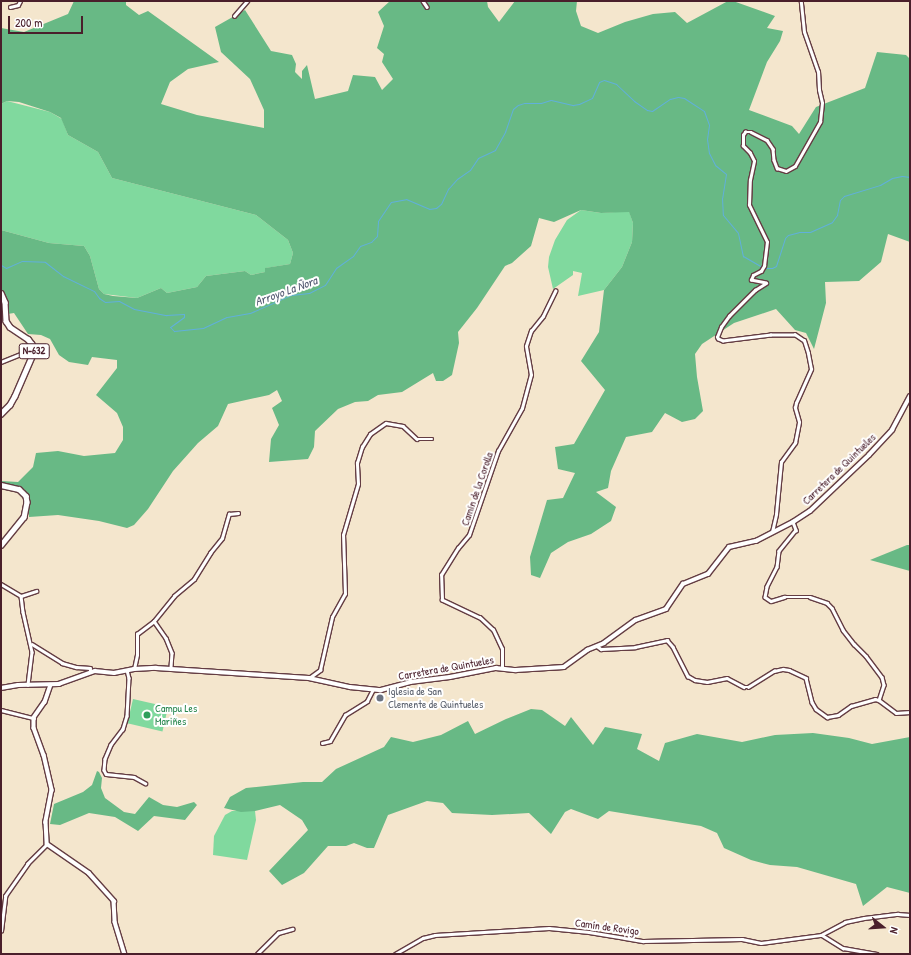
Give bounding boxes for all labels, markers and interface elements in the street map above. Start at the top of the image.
scale bar [10,8,85,34]
text: 200 m [15,14,42,31]
water label: Arroyo La Ñora [253,273,319,309]
road number: N-632 [18,343,50,359]
street label: Carretera de Quintueles [800,431,878,507]
street label: Camín de la Corolla [458,450,496,528]
street label: Carretera de Quintueles [397,653,495,683]
place label: Iglesia de San Clemente de Quintueles [388,685,483,711]
marker: Iglesia de San Clemente de Quintueles [375,693,385,703]
place label: Campu Les Mariñes [155,702,197,728]
marker: Campu Les Mariñes [142,710,152,720]
north arrow [863,907,903,947]
street label: Camín de Rovigo [574,916,640,938]
text: N [887,926,902,935]

